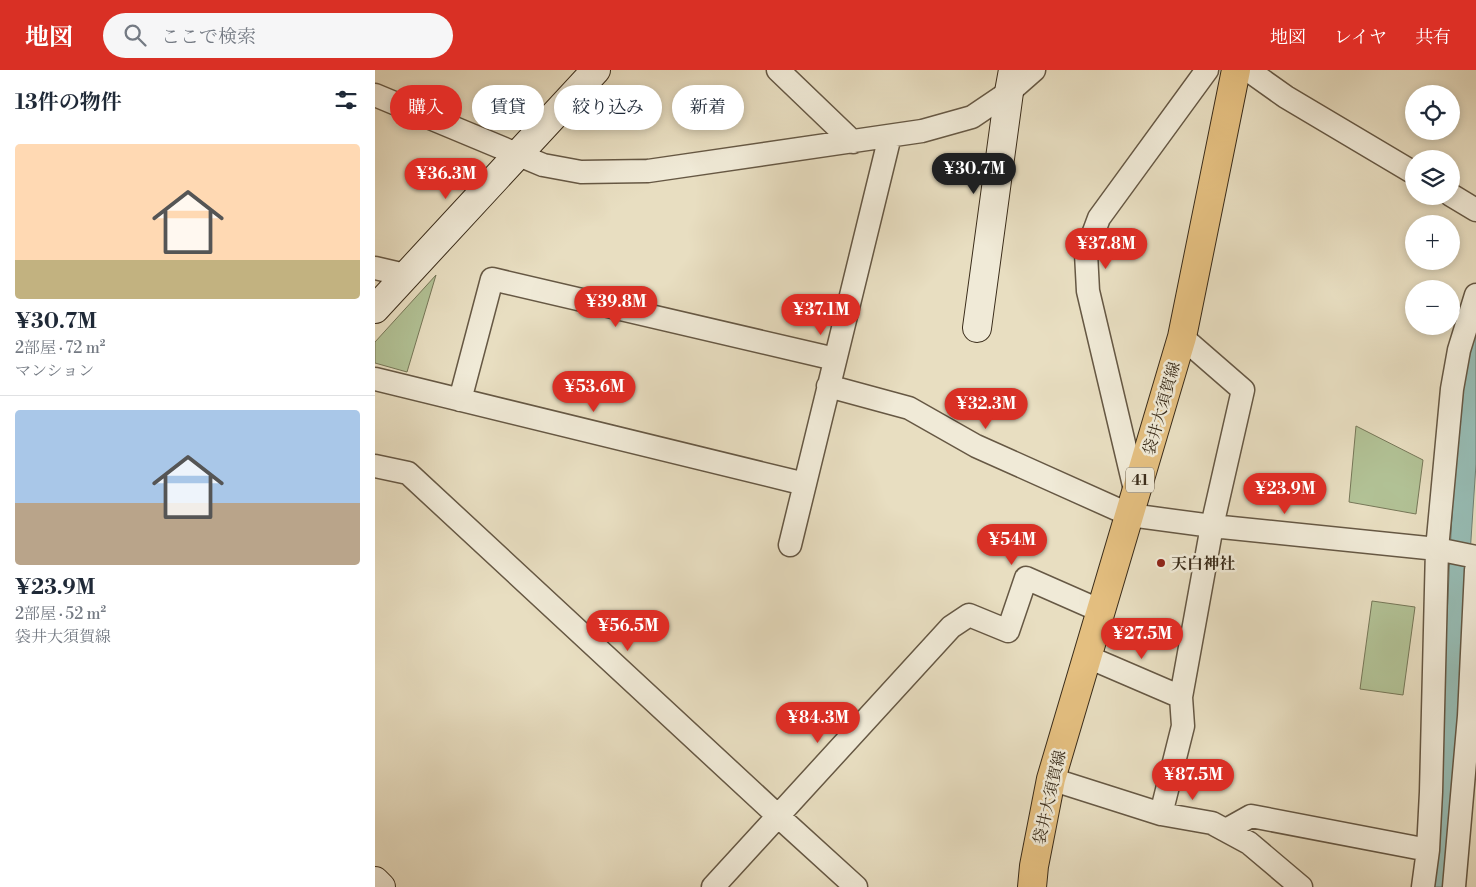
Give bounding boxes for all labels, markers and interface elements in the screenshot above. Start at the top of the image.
search box [103,13,453,58]
icon: search [121,21,149,49]
text: 地図 [25,23,73,53]
text: ここで検索 [161,25,256,49]
text: 地図 [1270,26,1306,49]
text: レイヤ [1334,26,1387,49]
text: 共有 [1415,26,1451,49]
chip: 購入 [390,85,462,130]
chip: 賃貸 [472,85,544,130]
chip: 絞り込み [554,85,662,130]
chip: 新着 [672,85,744,130]
map controls [1405,85,1460,335]
button: locate [1405,85,1460,140]
icon: filters [332,86,360,114]
text: 13件の物件 [15,90,122,116]
button: layers [1405,150,1460,205]
pin: ¥30.7M [933,152,1015,195]
pin: ¥36.3M [405,158,487,200]
text: ¥30.7M [943,159,1005,179]
text: ¥36.3M [416,164,476,184]
icon: home [143,177,233,267]
button: + [1405,215,1460,270]
pin: ¥37.8M [1065,228,1147,270]
text: ¥37.8M [1076,234,1136,254]
button: − [1405,280,1460,335]
pin: ¥39.8M [575,286,657,328]
text: ¥39.8M [585,292,647,312]
pin: ¥37.1M [780,294,862,336]
text: ¥37.1M [792,300,850,320]
text: ¥30.7M [15,309,97,335]
text: 2部屋 · 72 m² [15,338,105,358]
street label: 袋井大須賀線 [1139,359,1185,457]
text: マンション [15,361,94,381]
pin: ¥53.6M [553,370,635,413]
text: ¥53.6M [563,377,625,397]
pin: ¥32.3M [945,388,1027,430]
text: ¥32.3M [956,394,1016,414]
icon: home [143,442,233,532]
road number: 41 [1126,468,1154,492]
pin: ¥23.9M [1244,472,1326,515]
text: ¥23.9M [1254,479,1316,499]
pin: ¥54M [982,524,1042,566]
text: ¥54M [988,530,1036,550]
place label: 天白神社 [1171,554,1235,574]
marker: 天白神社 [1155,557,1167,569]
text: ¥23.9M [15,575,95,601]
text: 2部屋 · 52 m² [15,604,106,624]
pin: ¥56.5M [587,610,669,652]
text: ¥56.5M [597,616,659,636]
pin: ¥27.5M [1101,618,1183,660]
text: ¥27.5M [1112,624,1172,644]
text: 袋井大須賀線 [15,627,111,647]
pin: ¥84.3M [777,702,859,744]
text: ¥84.3M [787,708,849,728]
street label: 袋井大須賀線 [1029,748,1071,846]
pin: ¥87.5M [1152,758,1234,801]
text: ¥87.5M [1163,765,1223,785]

